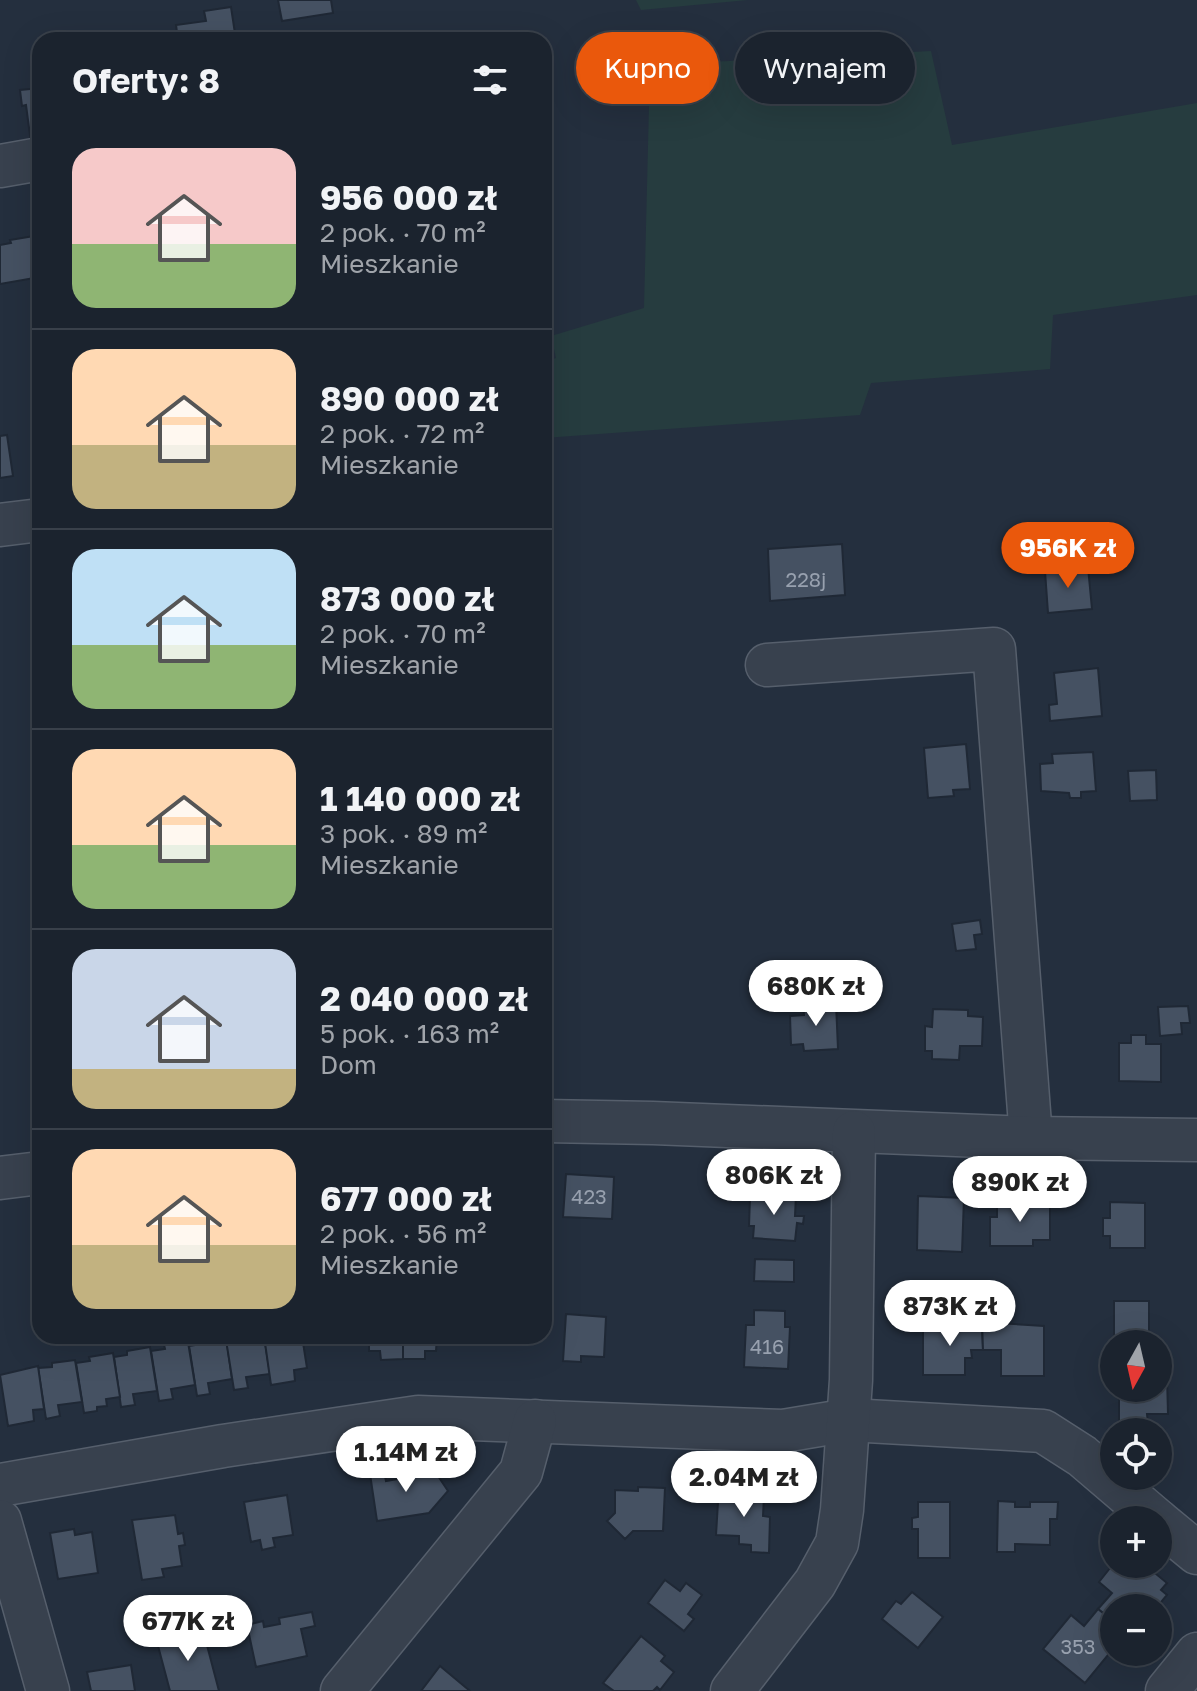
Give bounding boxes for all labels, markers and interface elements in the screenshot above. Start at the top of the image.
chip: Kupno [576,32,719,104]
chip: Wynajem [735,32,915,104]
icon: filters [468,58,512,102]
text: Oferty: 8 [72,60,220,100]
text: 956 000 zł [320,177,497,217]
icon: home [136,180,232,276]
text: 2 pok. · 70 m² [320,217,486,248]
text: Mieszkanie [320,248,459,279]
text: 890 000 zł [320,378,499,418]
icon: home [136,381,232,477]
text: 2 pok. · 72 m² [320,418,484,449]
text: Mieszkanie [320,449,459,480]
pin: 956K zł [994,522,1142,590]
text: 956K zł [1019,532,1117,563]
house number: 228j [786,567,826,591]
text: 873 000 zł [320,578,494,618]
icon: home [136,581,232,677]
text: 2 pok. · 70 m² [320,618,486,649]
text: Mieszkanie [320,649,459,680]
text: 1 140 000 zł [320,778,520,818]
icon: home [136,781,232,877]
text: 3 pok. · 89 m² [320,818,487,849]
text: Mieszkanie [320,849,459,880]
pin: 680K zł [742,960,890,1028]
text: 680K zł [767,970,865,1001]
text: 2 040 000 zł [320,978,528,1018]
icon: home [136,981,232,1077]
text: 5 pok. · 163 m² [320,1018,499,1049]
text: Dom [320,1049,377,1080]
pin: 806K zł [700,1149,848,1217]
pin: 890K zł [946,1156,1094,1224]
text: 806K zł [725,1159,823,1190]
text: 890K zł [971,1166,1069,1197]
text: 677 000 zł [320,1178,492,1218]
icon: home [136,1181,232,1277]
house number: 423 [571,1184,607,1208]
text: 2 pok. · 56 m² [320,1218,486,1249]
text: Mieszkanie [320,1249,459,1280]
pin: 873K zł [876,1280,1024,1348]
text: 873K zł [902,1290,998,1321]
north arrow [1100,1330,1172,1402]
map controls [1100,1330,1172,1666]
house number: 416 [750,1334,784,1358]
button: locate [1100,1418,1172,1490]
pin: 1.14M zł [323,1426,489,1494]
text: 1.14M zł [354,1436,458,1467]
pin: 2.04M zł [661,1451,827,1519]
text: 2.04M zł [689,1461,799,1492]
button: + [1100,1506,1172,1578]
button: − [1100,1594,1172,1666]
pin: 677K zł [114,1595,262,1663]
text: 677K zł [141,1605,235,1636]
house number: 353 [1061,1634,1096,1658]

